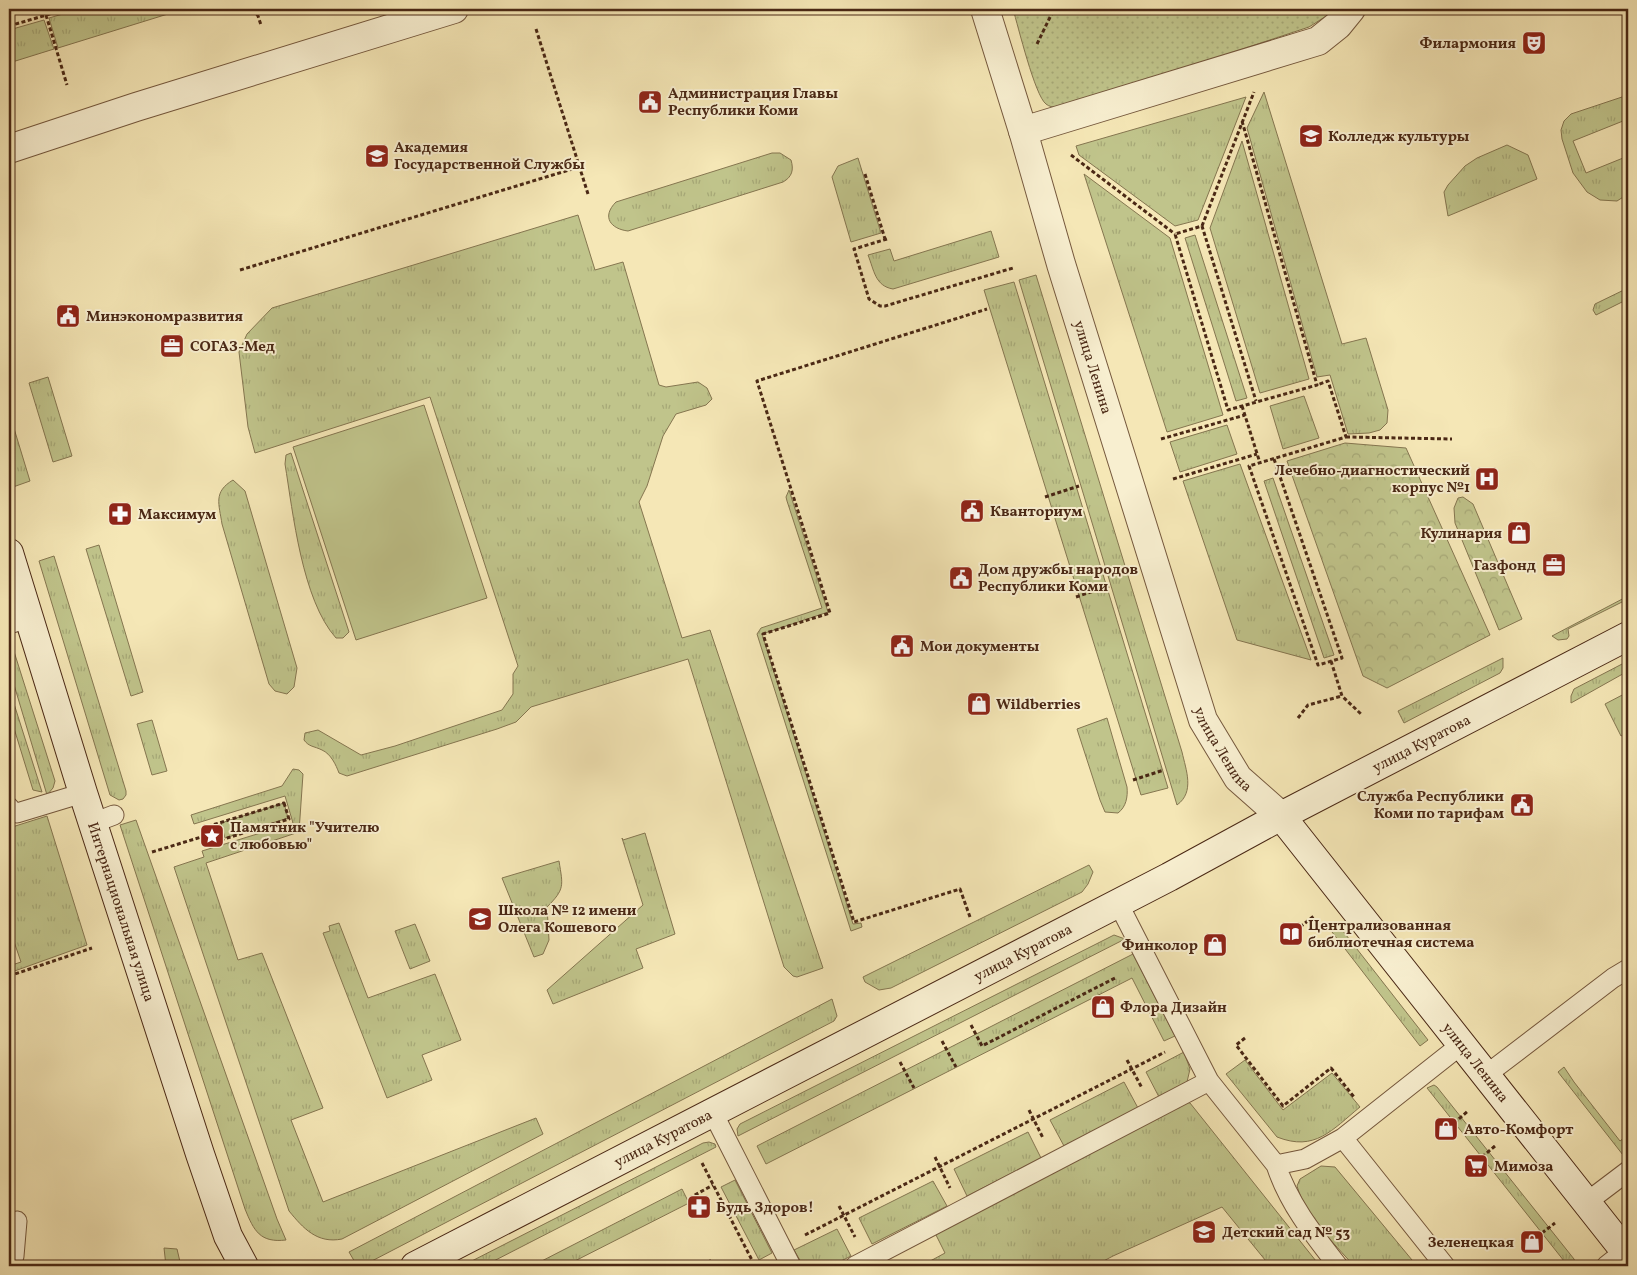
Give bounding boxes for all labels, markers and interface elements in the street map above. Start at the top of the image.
theatre icon: Филармония [1521,30,1547,56]
place label: Филармония [1420,34,1516,55]
place label: Администрация Главы Республики Коми [668,84,838,122]
public building icon: Администрация Главы Республики Коми [637,89,663,115]
school or university icon: Колледж культуры [1298,123,1324,149]
place label: Колледж культуры [1328,127,1470,148]
place label: Академия Государственной Службы [394,138,585,176]
school or university icon: Академия Государственной Службы [364,143,390,169]
public building icon: Минэкономразвития [55,303,81,329]
place label: Минэкономразвития [86,307,243,328]
street label: улица Ленина [1067,318,1116,417]
office icon: СОГАЗ-Мед [159,333,185,359]
place label: СОГАЗ-Мед [190,337,275,358]
place label: Лечебно-диагностический корпус №1 [1275,461,1470,499]
hospital icon: Лечебно-диагностический корпус №1 [1474,466,1500,492]
public building icon: Кванториум [959,498,985,524]
pharmacy icon: Максимум [107,501,133,527]
place label: Кванториум [990,502,1082,523]
place label: Максимум [138,505,216,526]
shop icon: Кулинария [1506,520,1532,546]
place label: Кулинария [1421,524,1502,545]
office icon: Газфонд [1541,552,1567,578]
place label: Газфонд [1473,556,1536,577]
place label: Дом дружбы народов Республики Коми [978,560,1139,598]
public building icon: Дом дружбы народов Республики Коми [948,565,974,591]
public building icon: Мои документы [889,633,915,659]
place label: Мои документы [920,637,1040,658]
shop icon: Wildberries [966,691,992,717]
place label: Wildberries [996,695,1081,716]
street label: улица Ленина [1188,705,1256,798]
street label: улица Куратова [1369,710,1475,779]
place label: Служба Республики Коми по тарифам [1357,787,1504,825]
public building icon: Служба Республики Коми по тарифам [1509,792,1535,818]
place label: Памятник "Учителю с любовью" [230,818,379,856]
street label: Интернациональная улица [81,820,159,1005]
place icon: Памятник "Учителю с любовью" [199,823,225,849]
place label: Школа № 12 имени Олега Кошевого [498,901,637,939]
school or university icon: Школа № 12 имени Олега Кошевого [467,906,493,932]
place label: Централизованная библиотечная система [1308,916,1475,954]
street label: улица Куратова [971,920,1076,988]
library icon: Централизованная библиотечная система [1278,921,1304,947]
shop icon: Финколор [1202,932,1228,958]
place label: Финколор [1122,936,1198,957]
shop icon: Флора Дизайн [1090,994,1116,1020]
place label: Флора Дизайн [1120,998,1227,1019]
street label: улица Ленина [1436,1019,1513,1108]
street label: улица Куратова [611,1105,716,1174]
shop icon: Авто-Комфорт [1433,1116,1459,1142]
place label: Авто-Комфорт [1464,1120,1574,1141]
supermarket icon: Мимоза [1463,1153,1489,1179]
place label: Мимоза [1494,1157,1554,1178]
pharmacy icon: Будь Здоров! [686,1194,712,1220]
place label: Будь Здоров! [716,1198,814,1219]
school or university icon: Детский сад № 53 [1191,1219,1217,1245]
place label: Детский сад № 53 [1222,1223,1351,1244]
shop icon: Зеленецкая [1519,1229,1545,1255]
place label: Зеленецкая [1428,1233,1514,1254]

